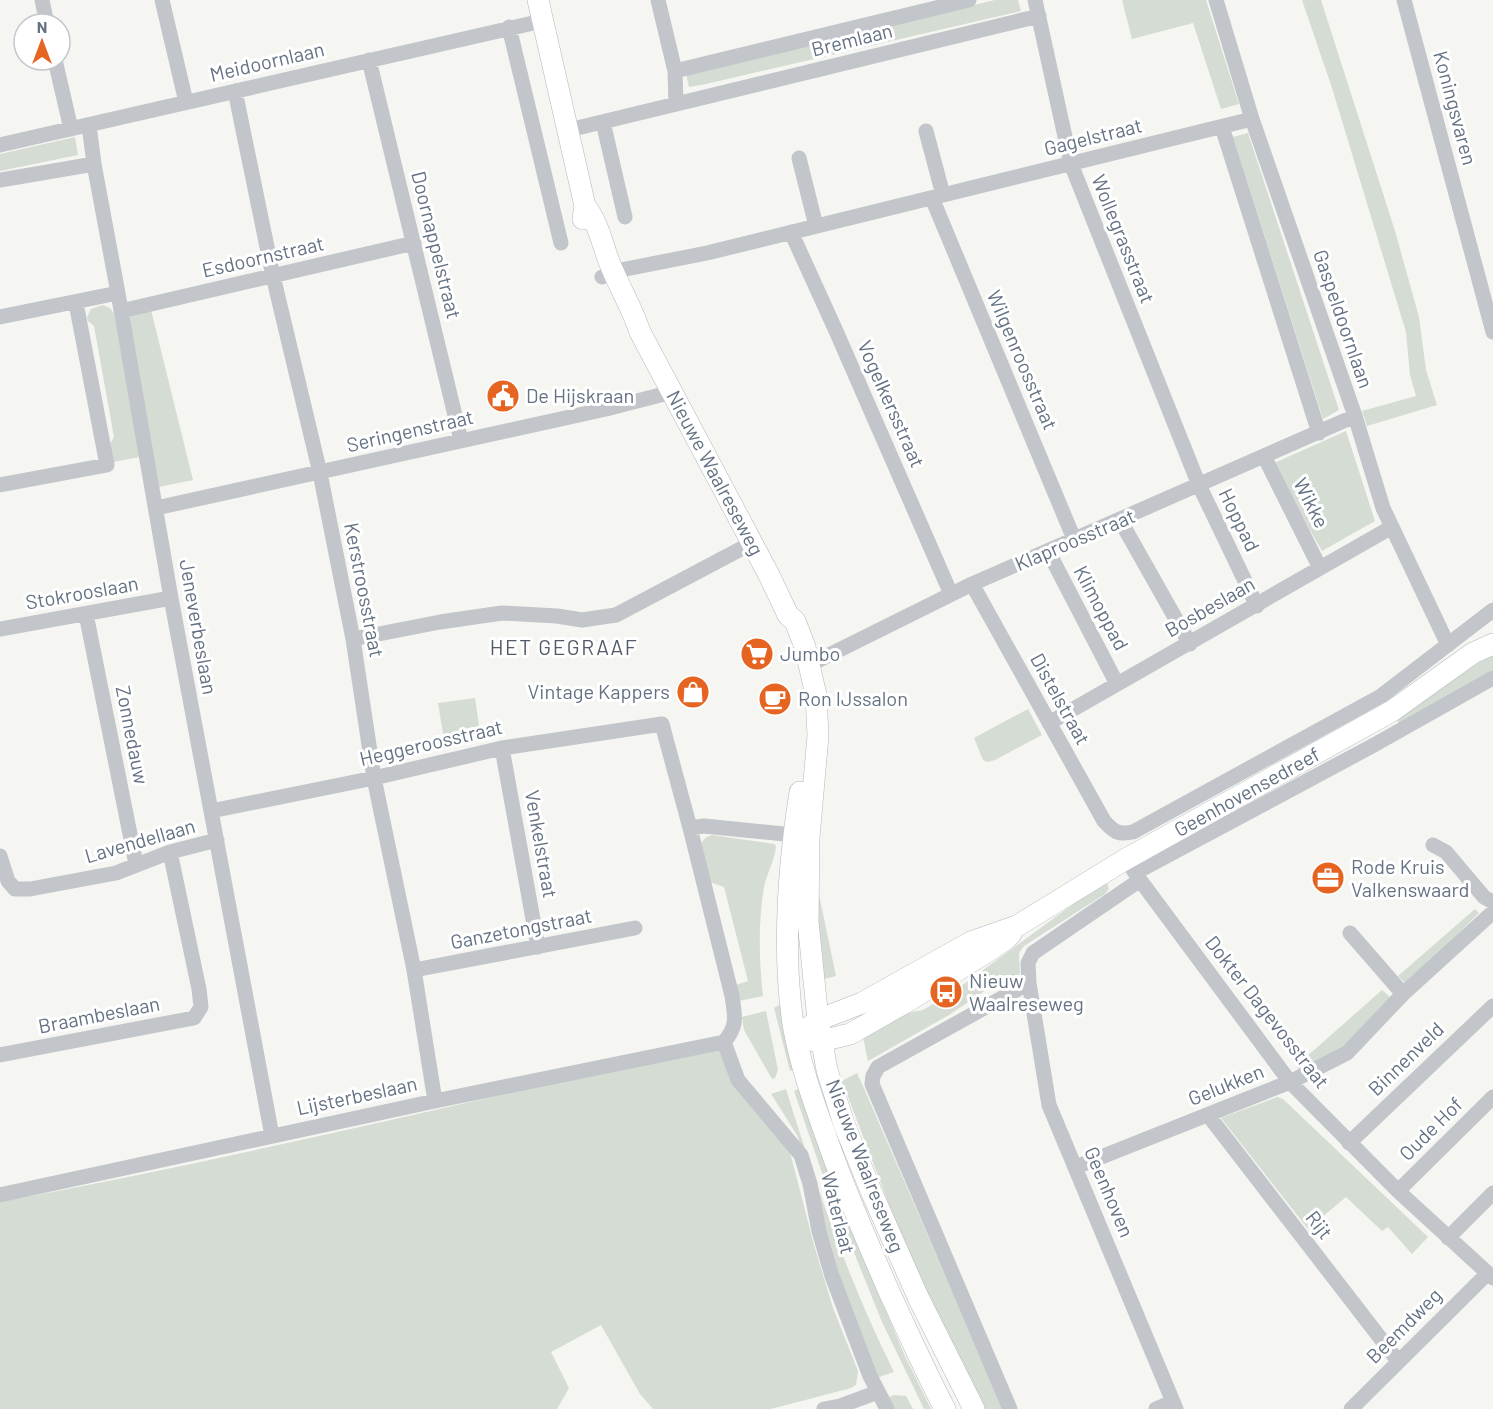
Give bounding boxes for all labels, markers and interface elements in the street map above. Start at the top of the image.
north arrow [12,12,72,72]
text: N [37,17,47,36]
street label: Bremlaan [809,17,895,61]
street label: Meidoornlaan [207,36,326,86]
street label: Koningsvaren [1429,48,1483,167]
street label: Gagelstraat [1041,112,1144,160]
street label: Doornappelstraat [407,168,467,321]
street label: Wollegrasstraat [1087,171,1161,306]
street label: Esdoornstraat [200,230,326,282]
street label: Gaspeldoornlaan [1309,246,1379,391]
street label: Wilgenroosstraat [983,286,1063,433]
street label: Vogelkersstraat [853,336,931,471]
public building icon: De Hijskraan [485,378,521,414]
place label: De Hijskraan [526,383,634,407]
street label: Nieuwe Waalreseweg [662,386,770,559]
street label: Seringenstraat [344,404,476,456]
street label: Wikke [1289,473,1335,532]
street label: Hoppad [1214,484,1265,555]
street label: Klaproosstraat [1011,503,1138,575]
street label: Kerstroosstraat [340,520,390,659]
street label: Jeneverbeslaan [175,557,223,696]
street label: Klimoppad [1070,561,1134,654]
street label: Stokrooslaan [24,570,140,614]
street label: Bosbeslaan [1160,571,1259,641]
district label: HET GEGRAAF [490,634,638,659]
supermarket icon: Jumbo [739,636,775,672]
place label: Jumbo [780,641,840,665]
street label: Distelstraat [1026,649,1096,749]
shop icon: Vintage Kappers [675,674,711,710]
place label: Vintage Kappers [528,679,670,703]
cafe icon: Ron IJssalon [757,681,793,717]
street label: Zonnedauw [112,683,154,786]
place label: Ron IJssalon [798,686,908,710]
street label: Heggeroosstraat [357,714,505,770]
street label: Geenhovensedreef [1170,741,1324,841]
street label: Venkelstraat [521,788,563,900]
street label: Lavendellaan [82,813,198,867]
place label: Rode Kruis Valkenswaard [1351,854,1469,901]
office icon: Rode Kruis Valkenswaard [1310,860,1346,896]
street label: Ganzetongstraat [448,903,594,953]
street label: Dokter Dagevosstraat [1201,930,1335,1092]
place label: Nieuw Waalreseweg [969,968,1084,1015]
bus stop icon: Nieuw Waalreseweg [928,974,964,1010]
street label: Braambeslaan [36,990,162,1038]
street label: Binnenveld [1363,1016,1448,1100]
street label: Gelukken [1184,1058,1267,1110]
street label: Lijsterbeslaan [294,1071,419,1120]
street label: Nieuwe Waalreseweg [822,1076,910,1256]
street label: Oude Hof [1394,1092,1467,1165]
street label: Geenhoven [1080,1143,1140,1241]
street label: Waterlaat [817,1169,861,1256]
street label: Rijt [1301,1205,1338,1243]
street label: Beemdweg [1361,1283,1446,1368]

